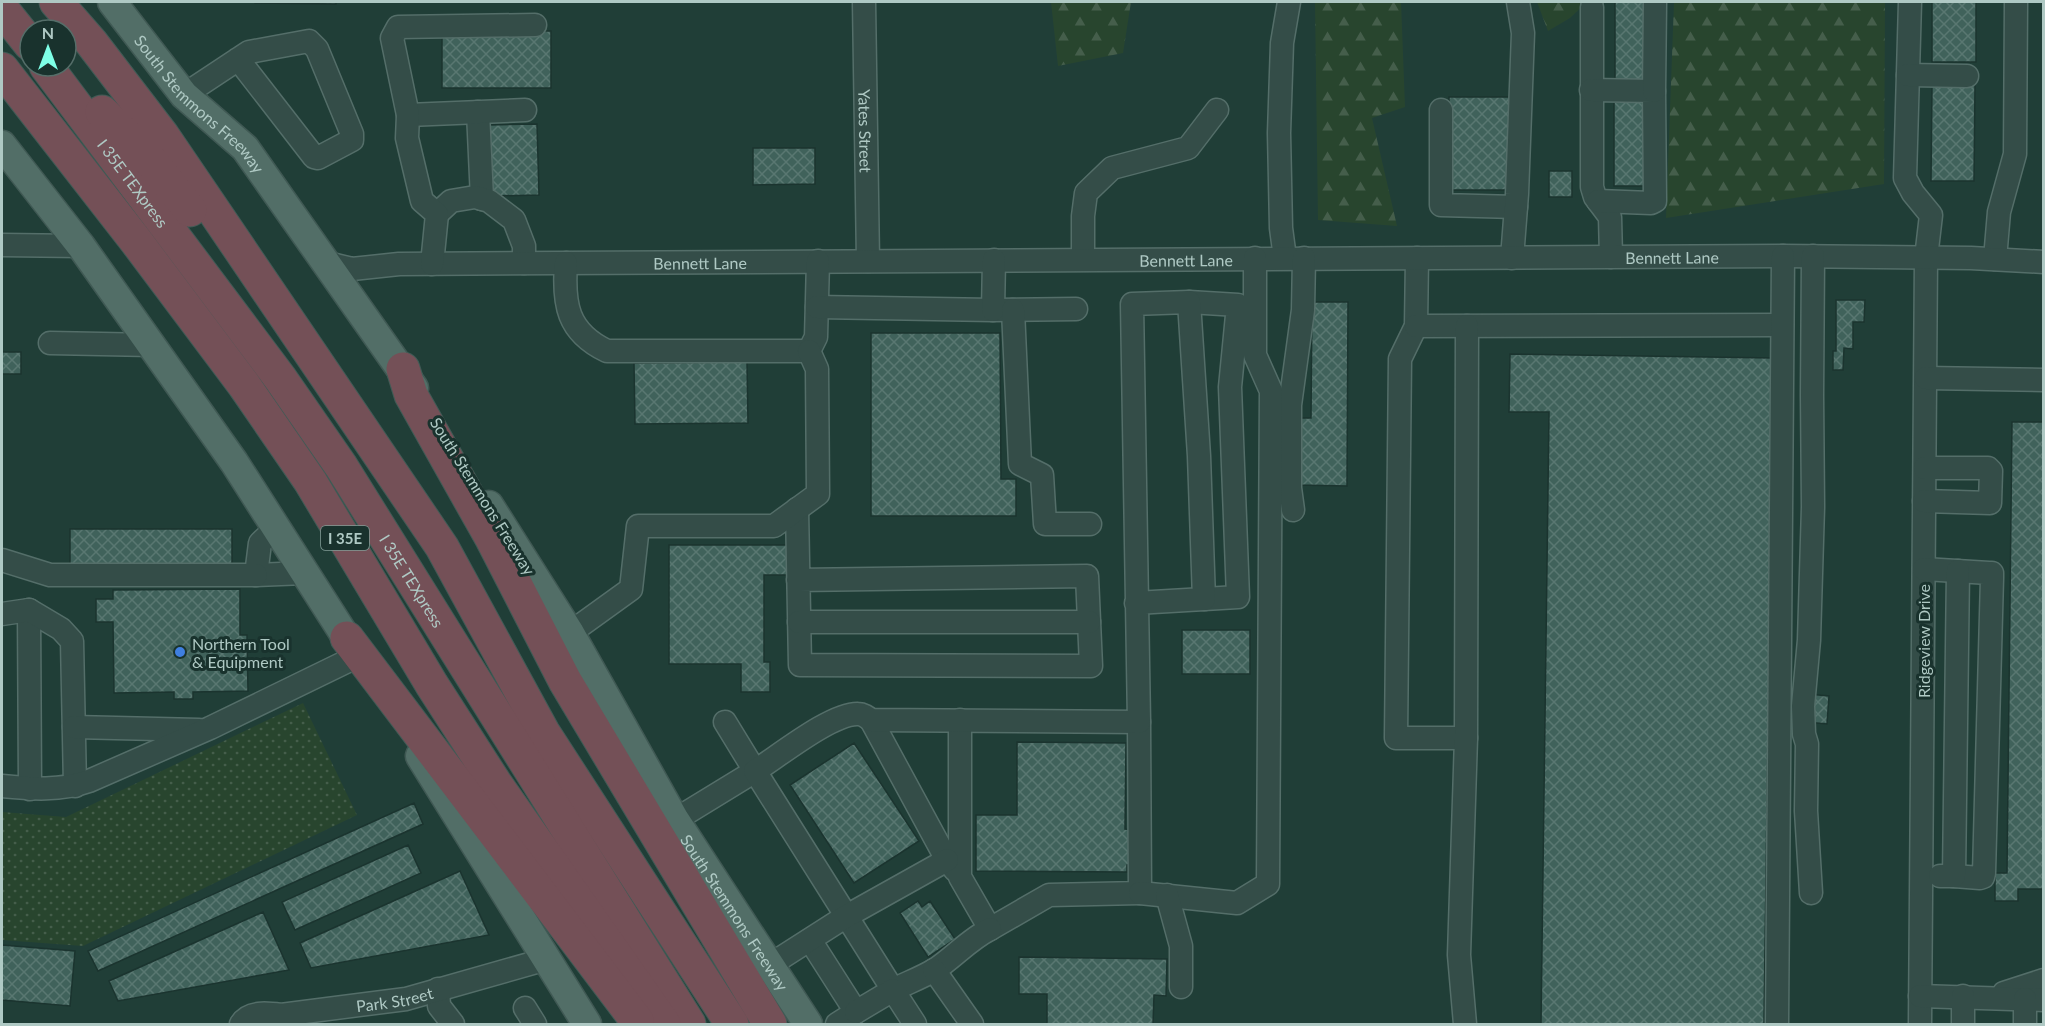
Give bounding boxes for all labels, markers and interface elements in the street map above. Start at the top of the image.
north arrow [18,18,78,78]
text: N [42,23,54,42]
street label: South Stemmons Freeway [131,31,269,177]
street label: Yates Street [856,89,876,173]
street label: I 35E TEXpress [94,135,173,231]
street label: Bennett Lane [1625,247,1719,266]
street label: Bennett Lane [1139,250,1233,269]
street label: Bennett Lane [653,252,747,272]
street label: South Stemmons Freeway [427,414,540,579]
road number: I 35E [321,526,369,550]
street label: I 35E TEXpress [376,531,448,630]
street label: Ridgeview Drive [1914,584,1933,698]
place label: Northern Tool & Equipment [192,634,290,671]
marker: Northern Tool & Equipment [173,645,187,659]
street label: South Stemmons Freeway [677,831,793,994]
street label: Park Street [355,982,435,1015]

